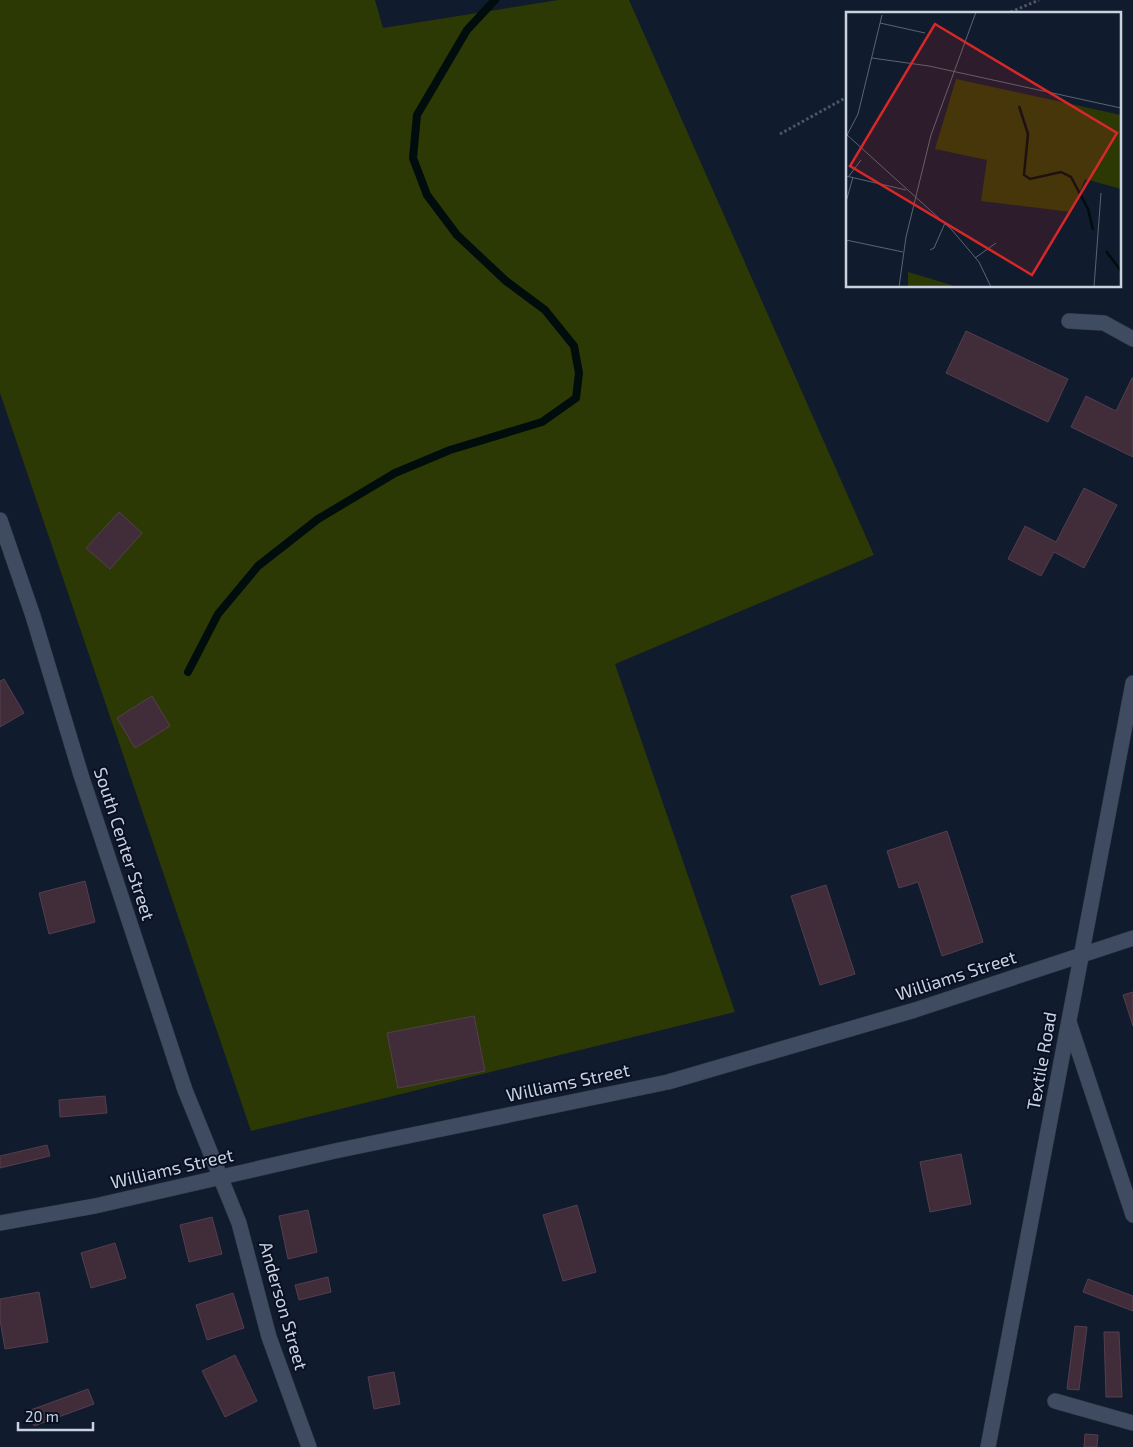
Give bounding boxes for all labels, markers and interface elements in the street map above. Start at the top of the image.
inset map [846,12,1120,288]
street label: South Center Street [90,764,160,923]
street label: Williams Street [893,945,1019,1005]
street label: Textile Road [1022,1010,1060,1112]
street label: Williams Street [504,1058,632,1106]
street label: Williams Street [108,1143,236,1193]
street label: Anderson Street [255,1239,313,1373]
scale bar [18,1400,92,1432]
text: 20 m [25,1407,59,1425]

